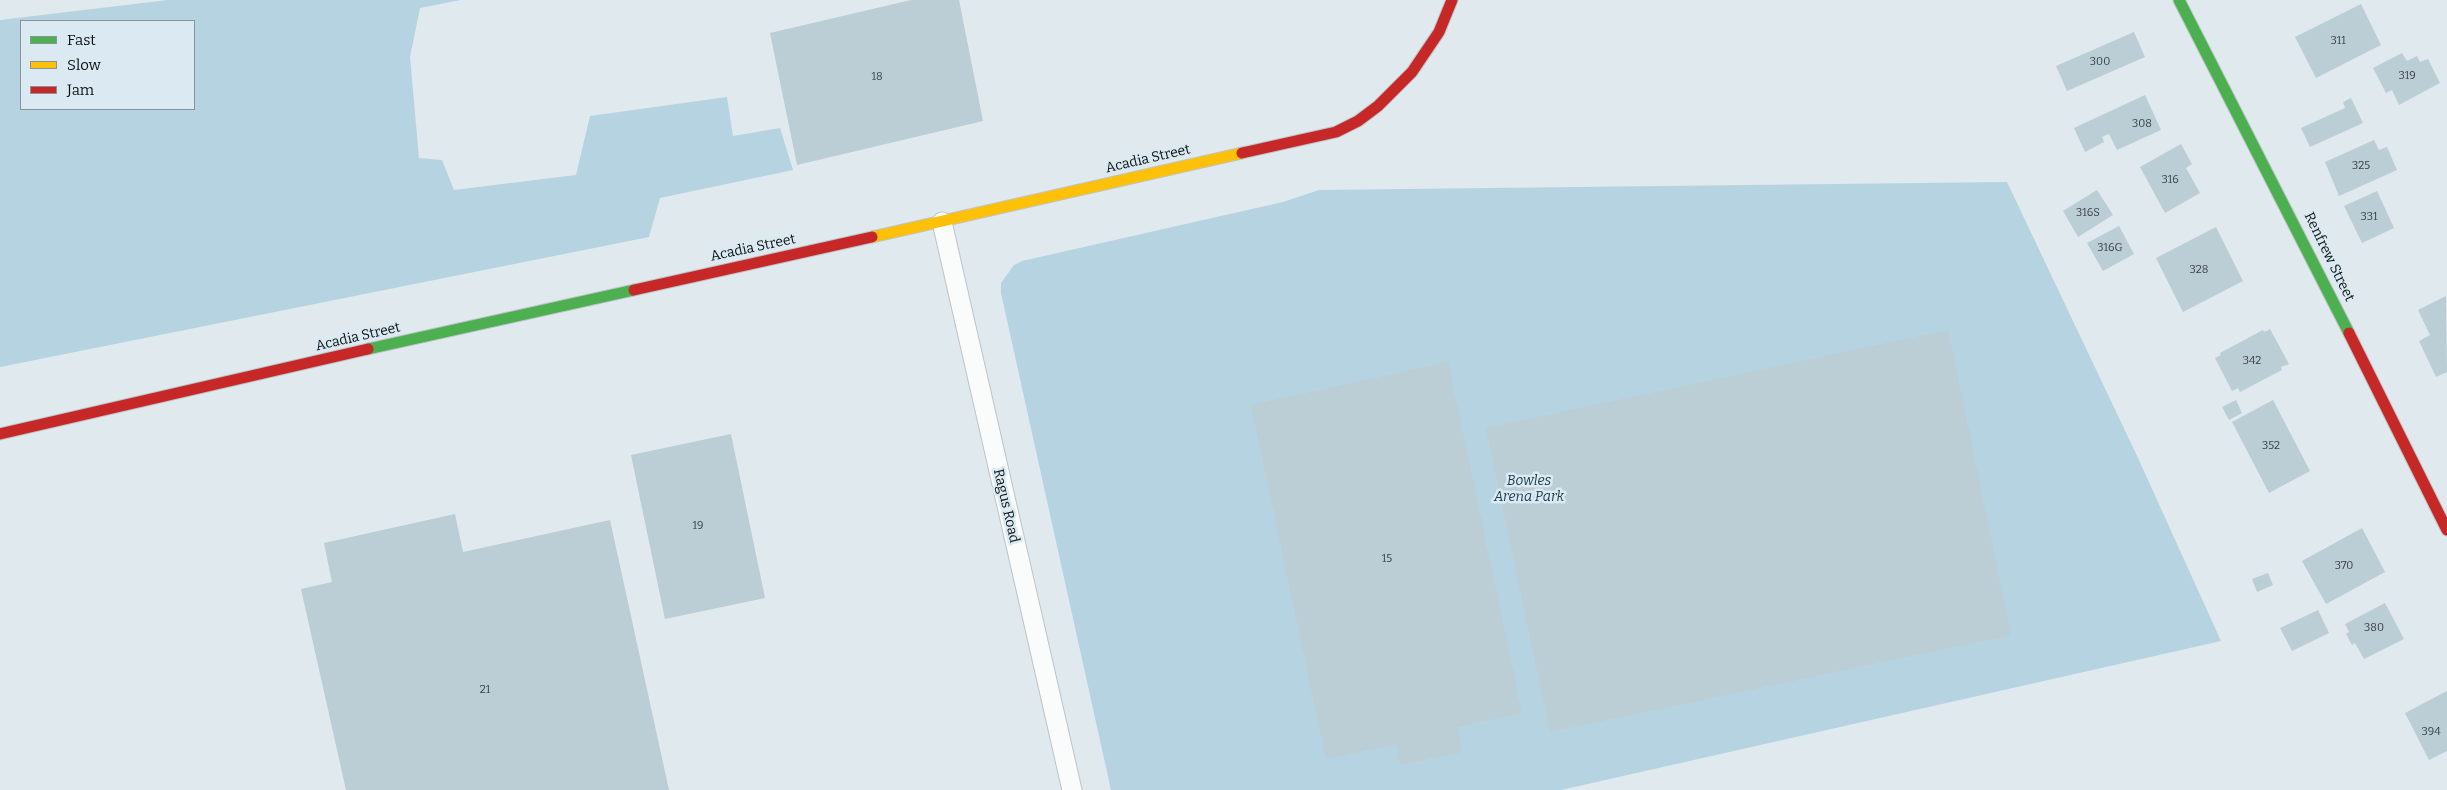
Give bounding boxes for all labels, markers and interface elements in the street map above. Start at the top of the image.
legend [20,20,195,110]
text: Fast [67,31,96,49]
house number: 311 [2330,34,2346,48]
house number: 300 [2090,55,2110,69]
text: Slow [67,56,101,74]
house number: 319 [2398,69,2416,83]
house number: 18 [871,70,883,84]
text: Jam [67,81,94,99]
house number: 308 [2132,117,2152,131]
street label: Acadia Street [1104,141,1192,177]
house number: 325 [2352,159,2370,173]
house number: 316 [2161,173,2179,187]
house number: 316S [2076,206,2100,220]
street label: Renfrew Street [2300,210,2358,304]
house number: 331 [2361,210,2377,224]
street label: Acadia Street [709,231,797,265]
house number: 316G [2097,241,2123,255]
house number: 328 [2190,263,2208,277]
street label: Acadia Street [314,319,402,355]
house number: 342 [2243,354,2261,368]
house number: 352 [2262,439,2280,453]
street label: Ragus Road [989,467,1023,545]
park label: Bowles Arena Park [1494,473,1564,506]
house number: 19 [693,519,703,533]
house number: 15 [1382,552,1392,566]
house number: 370 [2335,559,2353,573]
house number: 380 [2364,621,2384,635]
house number: 21 [480,683,490,697]
house number: 394 [2421,725,2441,739]

